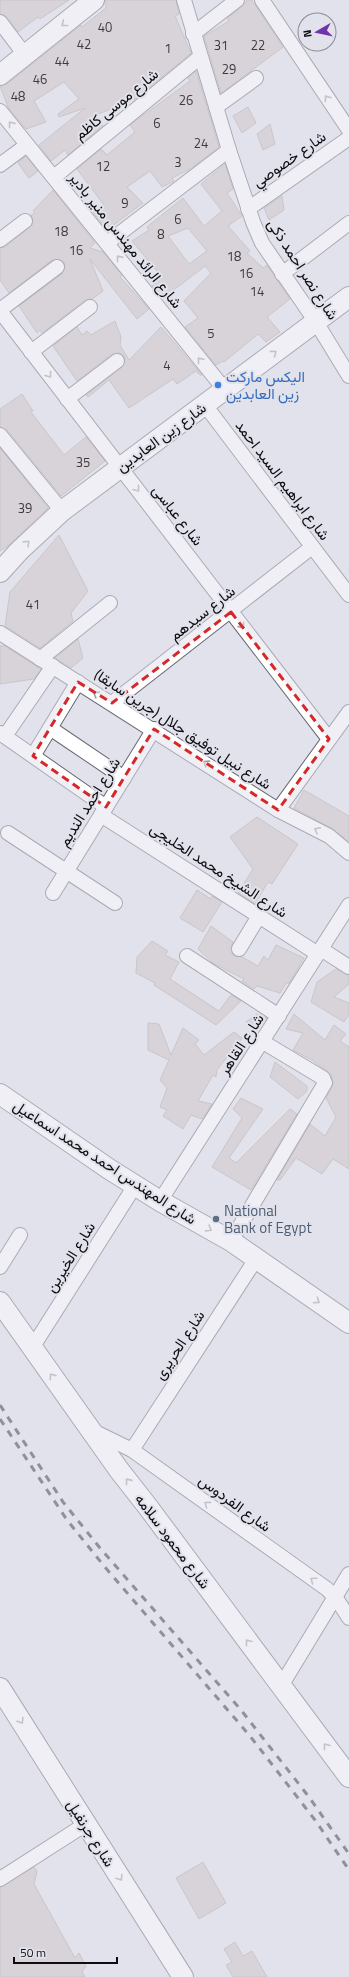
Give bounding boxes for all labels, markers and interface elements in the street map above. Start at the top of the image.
north arrow [297,12,337,52]
house number: 40 [98,17,112,37]
one-way arrow [61,19,68,26]
text: N [299,29,316,39]
house number: 42 [77,34,91,54]
house number: 31 [214,35,228,55]
house number: 22 [251,35,265,55]
house number: 1 [164,38,172,58]
house number: 44 [55,51,69,71]
house number: 29 [222,59,236,79]
street label: شارع موسى كاظم [69,63,163,145]
house number: 46 [33,69,47,89]
house number: 48 [11,86,25,106]
house number: 26 [179,90,193,110]
one-way arrow [325,95,332,102]
house number: 6 [153,113,161,133]
one-way arrow [9,122,16,129]
street label: شارع خصوصي [247,125,332,195]
house number: 24 [194,133,208,153]
house number: 3 [174,152,182,172]
house number: 12 [96,156,110,176]
street label: شارع الرائد مهندس منير بادير [63,166,188,313]
house number: 9 [121,193,129,213]
house number: 6 [174,209,182,229]
street label: شارع نصر احمد ذكى [262,214,344,324]
house number: 18 [54,221,68,241]
house number: 8 [157,224,165,244]
house number: 16 [69,240,83,260]
house number: 18 [227,246,241,266]
one-way arrow [117,256,124,263]
house number: 16 [239,263,253,283]
house number: 14 [250,281,264,301]
house number: 5 [207,323,215,343]
one-way arrow [270,351,277,358]
house number: 4 [163,355,171,375]
one-way arrow [198,357,205,364]
place label: اليكس ماركت زين العابدين [226,365,305,405]
one-way arrow [45,371,52,378]
marker: اليكس ماركت زين العابدين [213,380,223,390]
street label: شارع زين العابدين [111,396,211,478]
street label: شارع ابراهيم السيد احمد [230,415,336,545]
house number: 35 [76,452,90,472]
street label: شارع عباسى [147,480,209,551]
one-way arrow [132,485,139,492]
house number: 39 [18,498,32,518]
one-way arrow [22,540,30,548]
street label: شارع سيدهم [164,580,240,646]
house number: 41 [26,594,40,614]
one-way arrow [237,621,244,628]
street label: شارع نبيل توفيق جلال (جرين سابقا) [90,663,276,795]
one-way arrow [93,691,100,698]
street label: شارع احمد النديم [52,753,126,851]
one-way arrow [203,761,210,768]
street label: شارع الشيخ محمد الخليجى [146,817,293,923]
one-way arrow [314,828,321,835]
street label: شارع القاهر [212,1009,269,1080]
street label: شارع المهندس احمد محمد اسماعيل [9,1094,201,1230]
place label: National Bank of Egypt [224,1199,312,1239]
marker: National Bank of Egypt [211,1214,221,1224]
street label: شارع الخيرين [39,1217,101,1297]
one-way arrow [205,1224,212,1232]
one-way arrow [313,1296,320,1304]
street label: شارع الحريرى [148,1306,210,1384]
one-way arrow [50,1373,57,1380]
street label: شارع الفردوس [194,1469,276,1537]
one-way arrow [126,1479,133,1486]
street label: شارع محمود سلامه [129,1489,217,1594]
one-way arrow [205,1502,212,1509]
one-way arrow [310,1577,317,1585]
one-way arrow [245,1639,252,1646]
one-way arrow [16,1717,24,1724]
one-way arrow [323,1743,330,1750]
street label: شارع جرنفيل [61,1795,121,1871]
one-way arrow [116,1874,123,1881]
scale bar [14,1939,117,1965]
text: 50 m [20,1943,46,1962]

